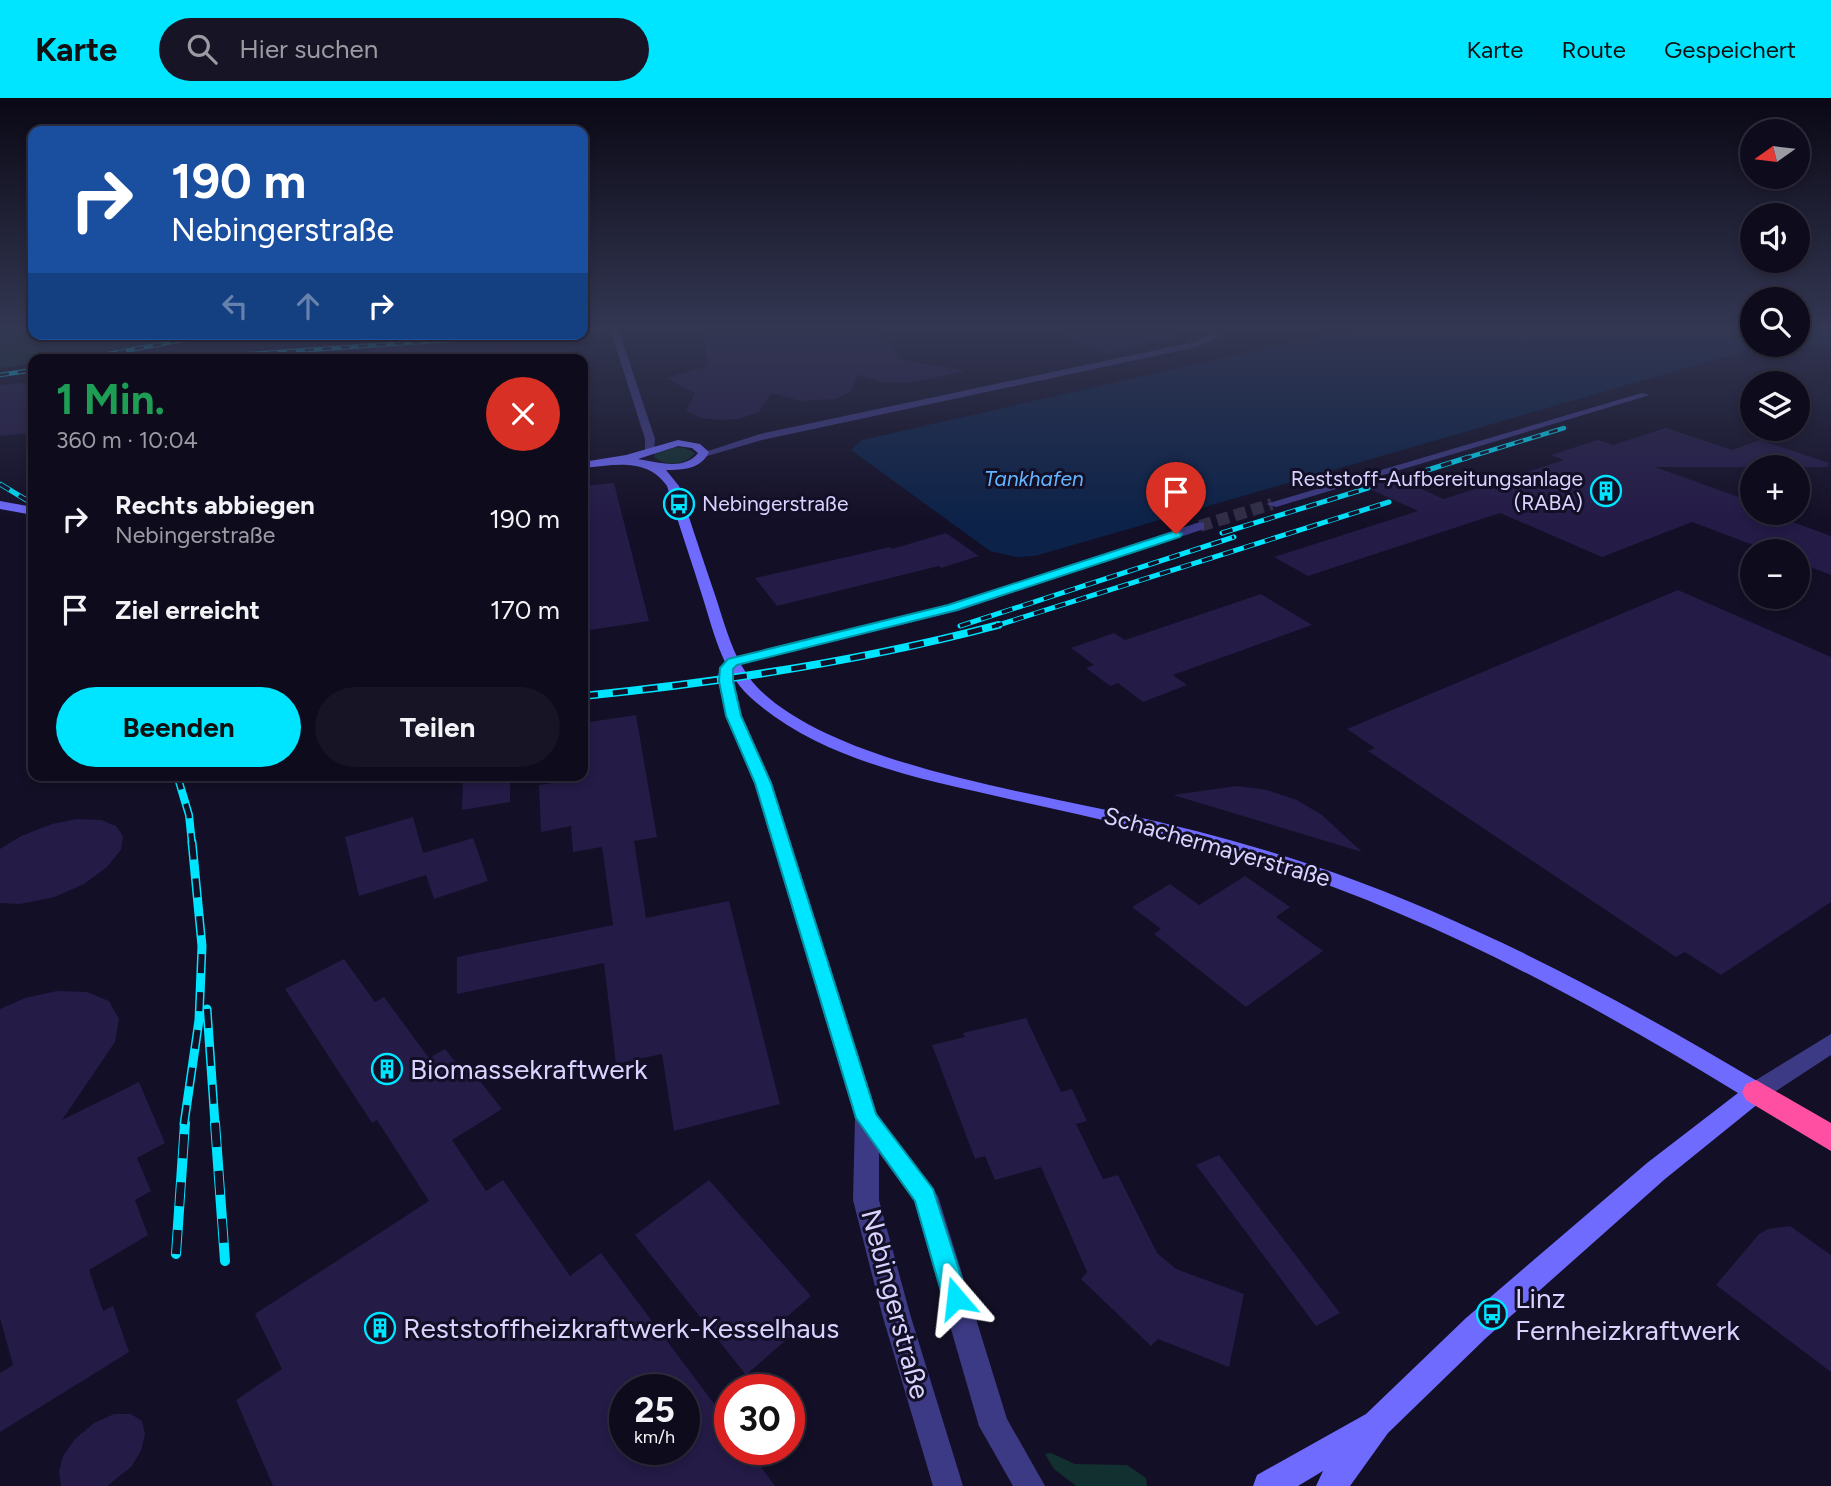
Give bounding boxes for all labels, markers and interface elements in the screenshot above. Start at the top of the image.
search box [159,18,649,81]
text: Karte [35,30,117,69]
icon: search [183,30,221,68]
text: Hier suchen [239,33,378,65]
text: Karte [1467,35,1523,64]
text: Route [1561,35,1626,64]
text: Gespeichert [1664,35,1796,64]
north arrow [1740,119,1810,189]
map controls [1740,119,1810,609]
text: 190 m [171,151,306,210]
icon: right [56,154,147,245]
button: sound [1740,203,1810,273]
text: Nebingerstraße [171,211,394,249]
icon: left [216,287,254,325]
icon: ahead [289,287,327,325]
icon: right [362,287,400,325]
button: search [1740,287,1810,357]
button: layers [1740,371,1810,441]
text: 1 Min. [56,374,165,425]
button: close [486,377,560,451]
text: 360 m · 10:04 [56,426,198,454]
button: + [1740,455,1810,525]
pin [1146,462,1206,534]
water label: Tankhafen [984,466,1084,491]
place label: Reststoff-Aufbereitungsanlage (RABA) [1291,466,1583,515]
icon: arrive [1157,473,1195,511]
building icon: Reststoff-Aufbereitungsanlage (RABA) [1589,474,1623,508]
bus stop icon: Nebingerstraße [662,487,696,521]
text: Rechts abbiegen [115,489,315,521]
place label: Nebingerstraße [702,491,848,516]
icon: right [56,500,94,538]
text: 190 m [489,503,560,535]
text: Nebingerstraße [115,521,275,549]
button: − [1740,539,1810,609]
icon: arrive [56,591,94,629]
text: Ziel erreicht [115,594,260,626]
text: 170 m [490,594,560,626]
button: Beenden [56,687,301,767]
button: Teilen [315,687,560,767]
street label: Schachermayerstraße [1101,800,1334,893]
building icon: Biomassekraftwerk [370,1052,404,1086]
place label: Biomassekraftwerk [410,1052,648,1086]
street label: Nebingerstraße [854,1205,938,1403]
position arrow [919,1261,993,1335]
place label: Linz Fernheizkraftwerk [1515,1281,1740,1347]
bus stop icon: Linz Fernheizkraftwerk [1475,1297,1509,1331]
building icon: Reststoffheizkraftwerk-Kesselhaus [363,1311,397,1345]
place label: Reststoffheizkraftwerk-Kesselhaus [403,1311,839,1345]
speed limit sign: 30 [714,1374,805,1465]
text: 25 [634,1389,675,1431]
text: km/h [634,1426,675,1448]

